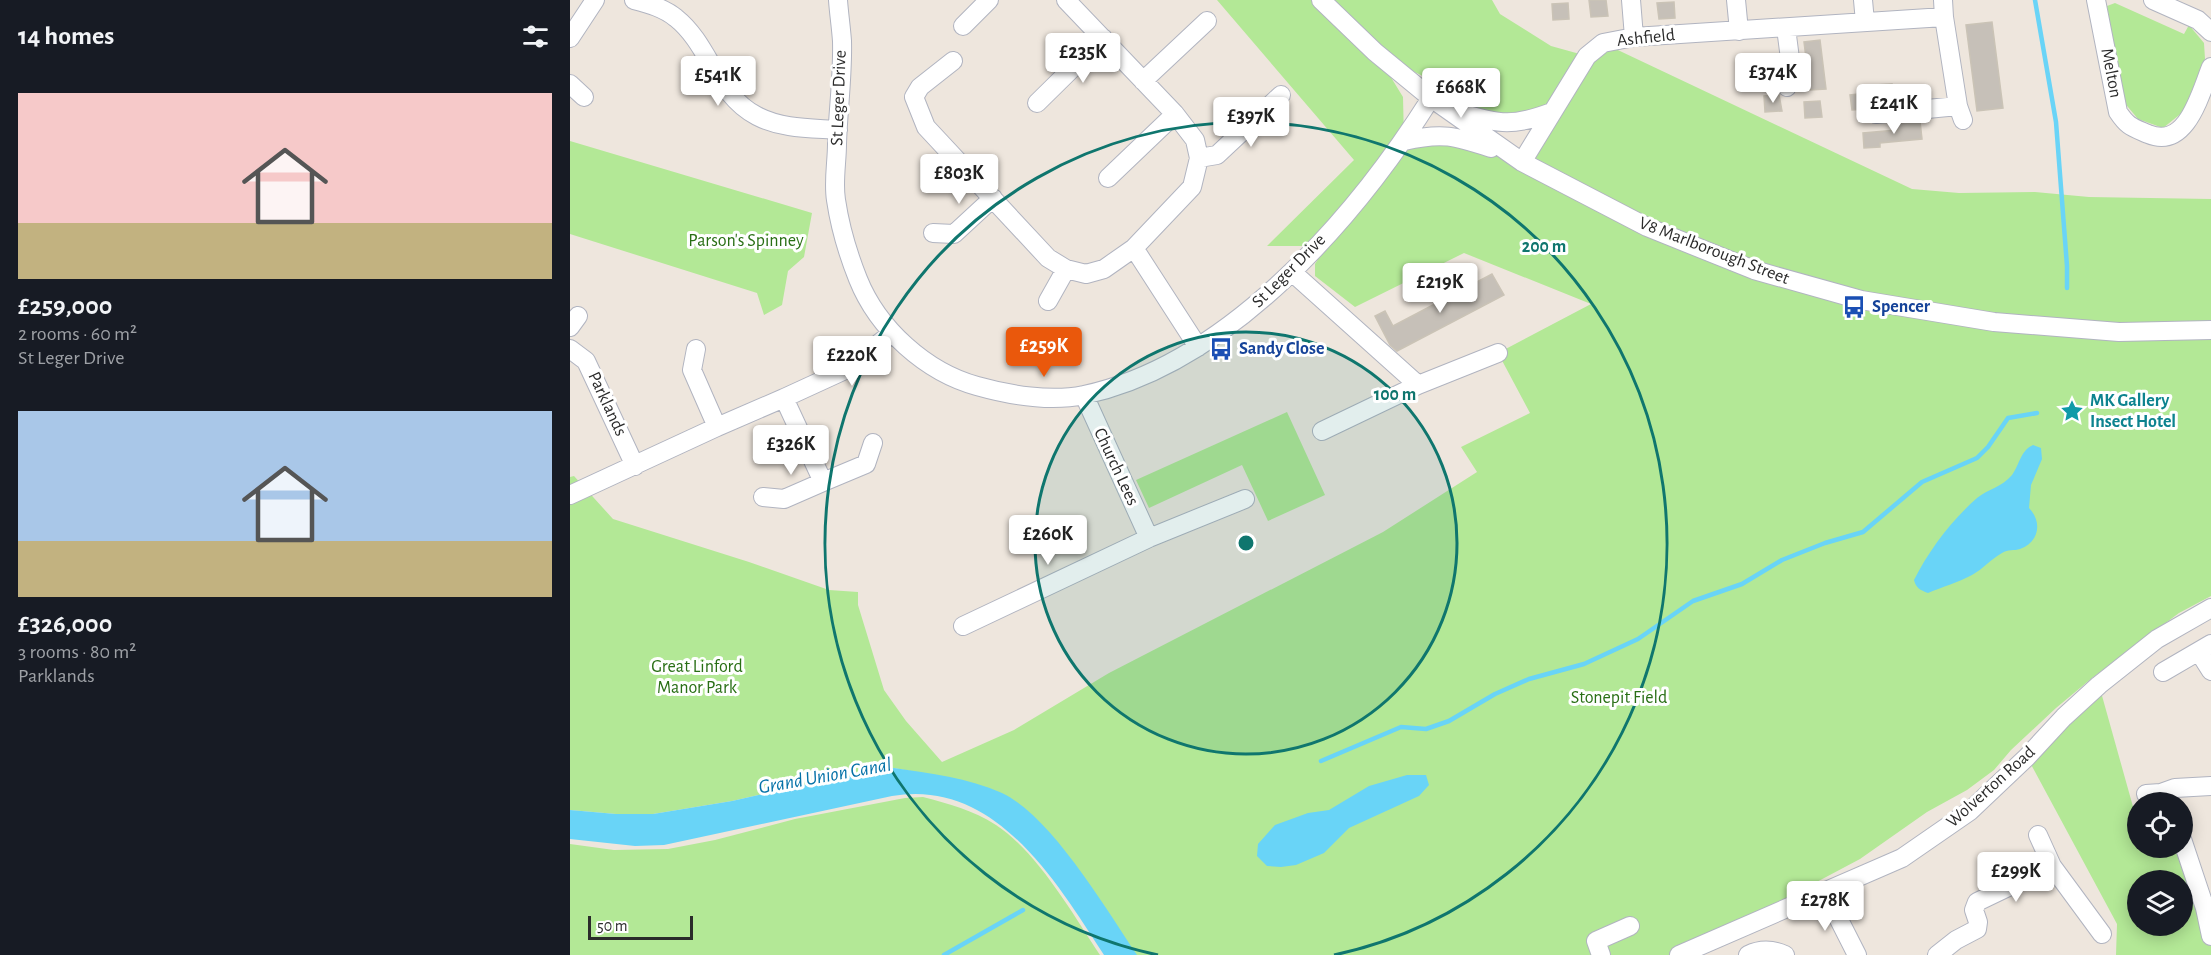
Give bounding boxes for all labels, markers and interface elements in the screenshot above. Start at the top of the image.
icon: filters [519,20,552,53]
text: 14 homes [18,23,114,49]
street label: Ashfield [1616,26,1676,50]
pin: £235K [1041,33,1125,84]
text: £235K [1059,42,1107,62]
street label: Melton [2097,47,2125,99]
street label: St Leger Drive [828,50,850,146]
pin: £374K [1731,53,1815,104]
pin: £541K [676,56,760,107]
text: £374K [1749,62,1797,82]
text: £541K [695,65,741,85]
pin: £668K [1419,68,1503,119]
text: £668K [1436,77,1486,97]
pin: £241K [1852,84,1936,135]
text: £241K [1870,93,1918,113]
pin: £397K [1209,97,1293,148]
text: £397K [1227,106,1275,126]
icon: home [231,132,339,240]
pin: £803K [917,154,1001,205]
text: £803K [934,163,984,183]
street label: V8 Marlborough Street [1636,214,1792,288]
street label: St Leger Drive [1249,231,1329,311]
park label: Parson's Spinney [688,232,804,250]
text: 200 m [1522,238,1566,256]
pin: £219K [1398,263,1482,314]
text: £219K [1417,272,1463,292]
text: £259,000 [18,293,112,319]
bus stop icon: Spencer [1841,294,1867,320]
place label: Spencer [1872,298,1931,316]
text: 2 rooms · 60 m² [18,324,137,344]
pin: £259K [1002,327,1086,378]
pin: £220K [810,336,894,387]
text: £259K [1020,336,1068,356]
bus stop icon: Sandy Close [1208,336,1234,362]
place label: Sandy Close [1239,340,1324,358]
text: £220K [827,345,877,365]
text: St Leger Drive [18,348,125,368]
street label: Parklands [584,369,630,439]
text: 100 m [1374,386,1416,404]
place label: MK Gallery Insect Hotel [2090,392,2176,431]
place icon: MK Gallery Insect Hotel [2059,398,2085,424]
pin: £326K [749,425,833,476]
street label: Church Lees [1090,425,1142,509]
text: £326K [767,434,815,454]
icon: home [231,450,339,558]
pin: £260K [1006,515,1090,566]
text: £260K [1023,524,1073,544]
centre of rings [1236,533,1256,553]
text: £326,000 [18,611,112,637]
text: 3 rooms · 80 m² [18,642,136,662]
park label: Great Linford Manor Park [651,658,743,697]
text: Parklands [18,666,95,686]
park label: Stonepit Field [1571,689,1667,707]
street label: Wolverton Road [1943,743,2039,831]
water label: Grand Union Canal [757,754,893,798]
map controls [2127,792,2193,936]
button: locate [2127,792,2193,858]
pin: £299K [1974,852,2058,903]
text: £299K [1991,861,2041,881]
button: layers [2127,870,2193,936]
pin: £278K [1783,881,1867,932]
text: £278K [1801,890,1849,910]
scale bar [588,913,693,940]
text: 50 m [597,918,628,934]

